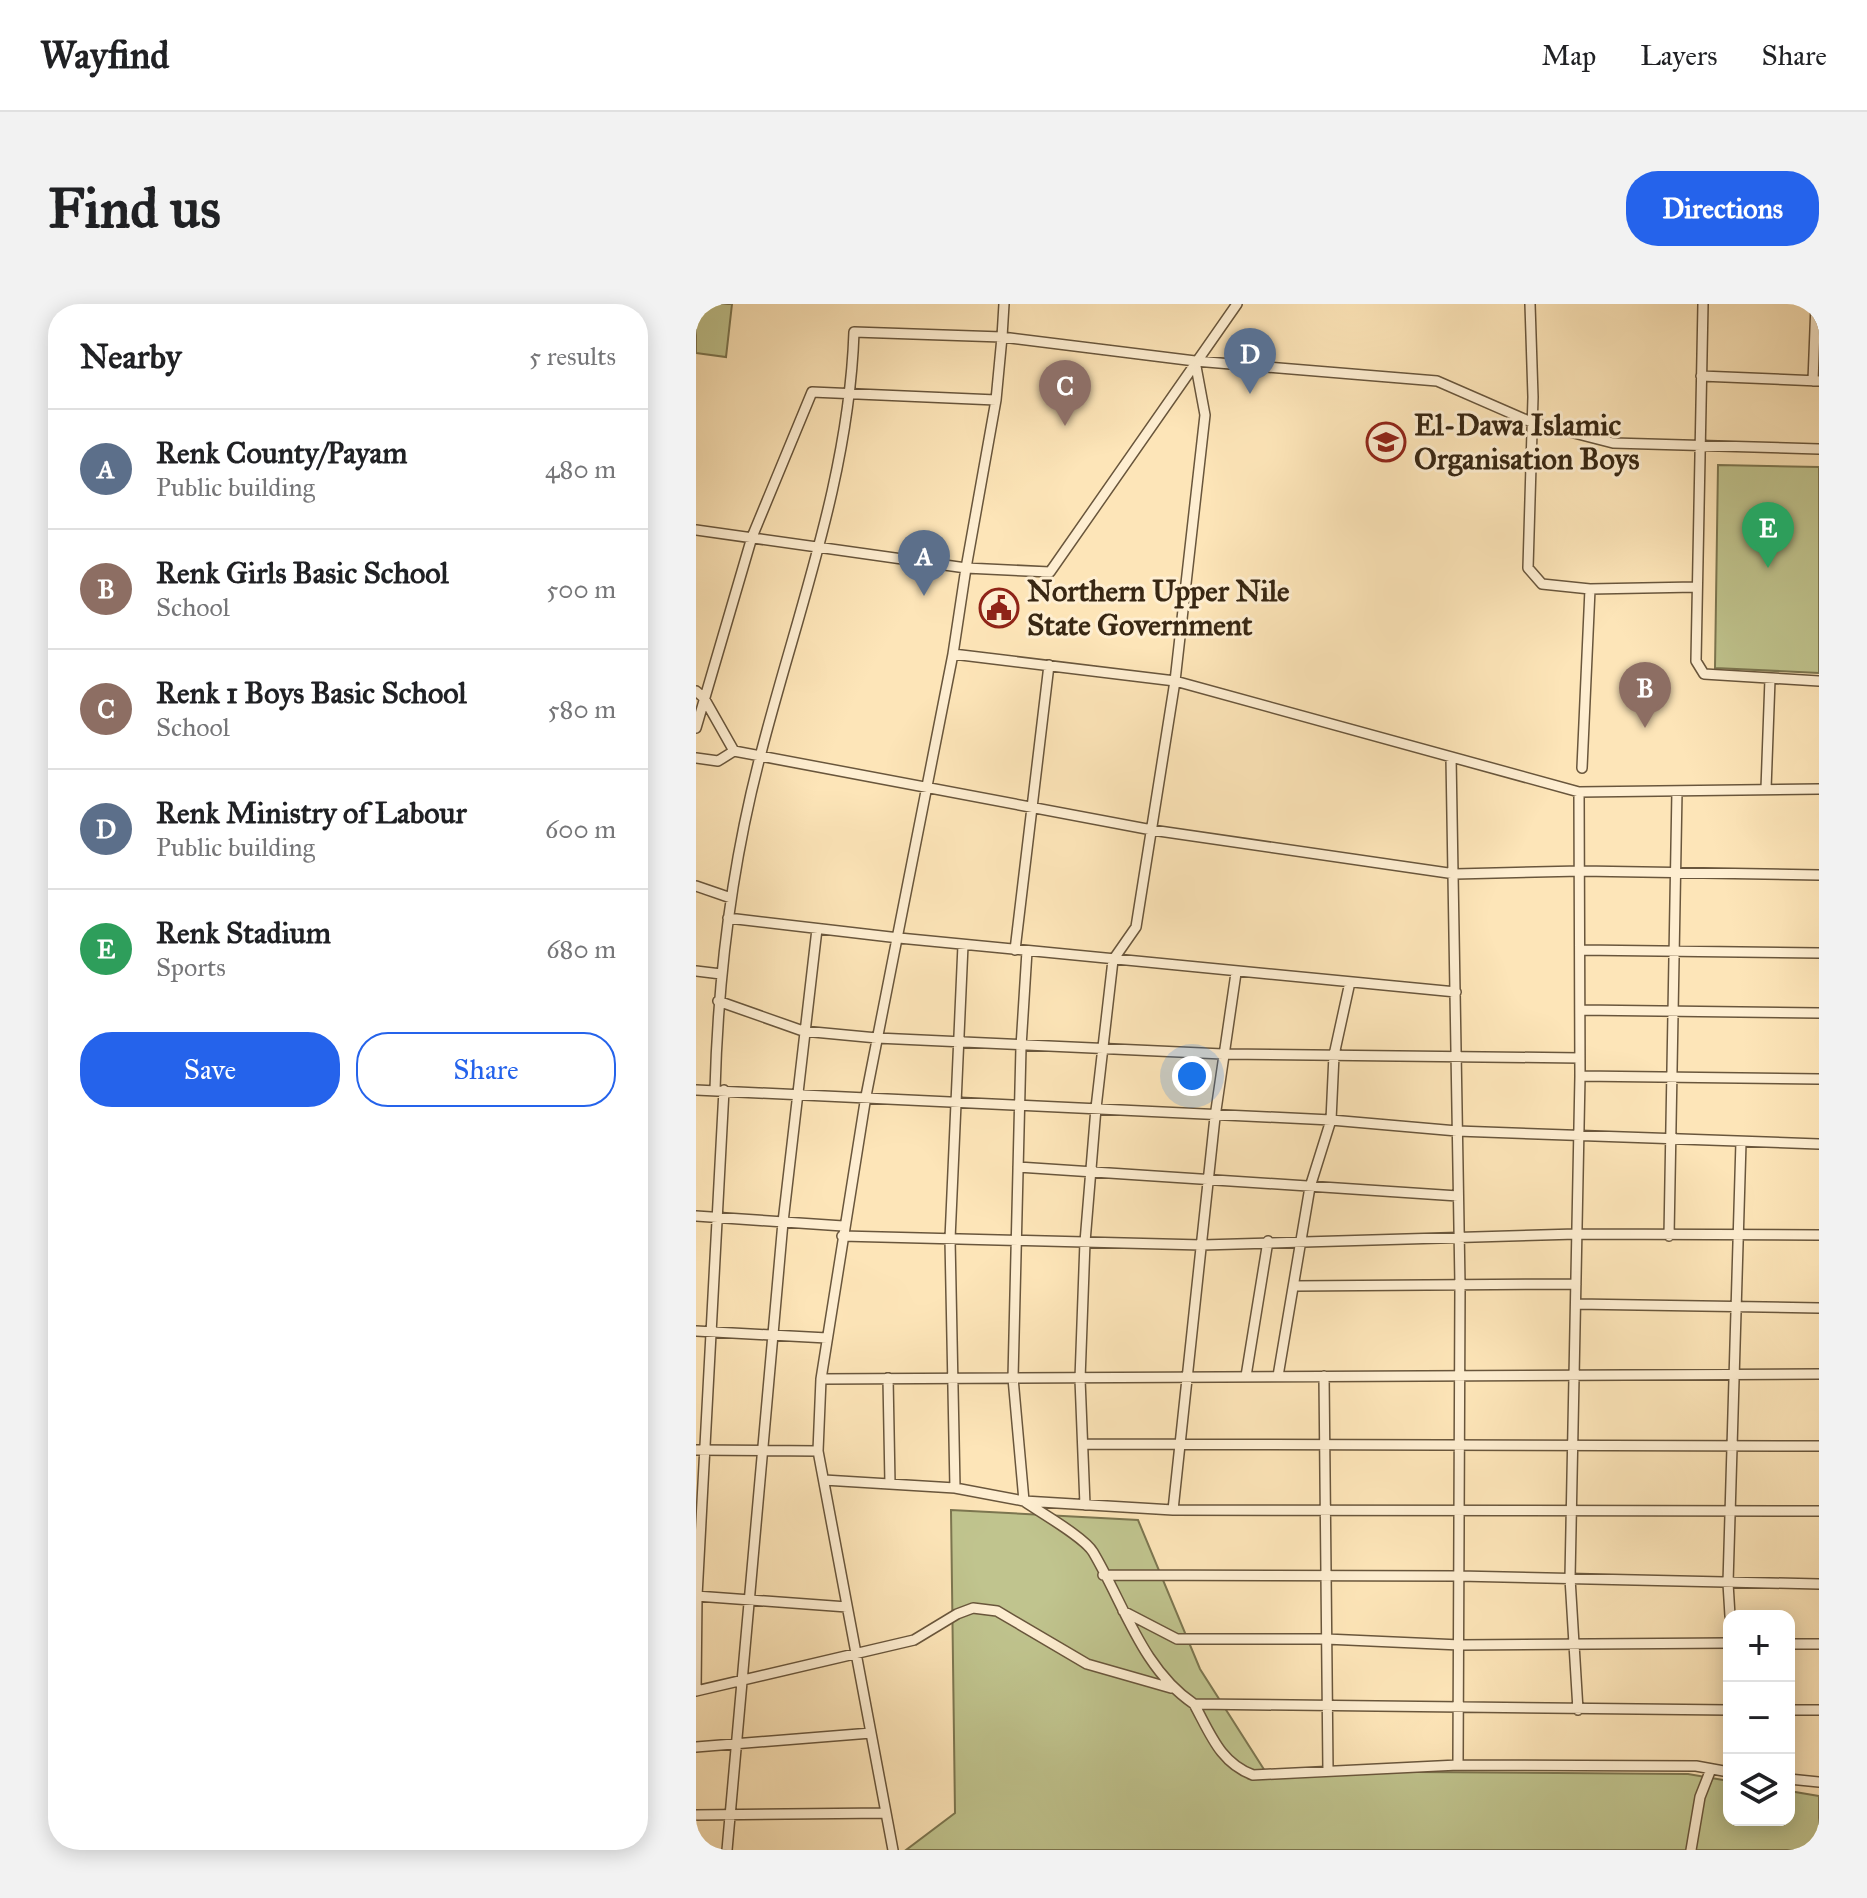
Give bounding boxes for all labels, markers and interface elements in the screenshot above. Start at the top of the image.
text: Wayfind [40,32,169,78]
text: Map [1541,38,1596,73]
text: Layers [1640,38,1718,73]
text: Share [1762,38,1827,73]
button: Directions [1626,171,1819,246]
text: Find us [48,174,221,242]
pin: D [1224,328,1276,394]
text: Nearby [80,336,182,377]
text: 5 results [529,340,616,372]
pin: C [1039,360,1091,426]
place label: El-Dawa Islamic Organisation Boys [1414,407,1640,477]
school or university icon: El-Dawa Islamic Organisation Boys [1365,421,1407,463]
text: Renk County/Payam [156,435,407,471]
text: A [97,453,115,485]
text: 480 m [545,453,616,485]
text: Public building [156,471,315,503]
pin: E [1742,502,1794,568]
pin: A [898,530,950,596]
text: Renk Girls Basic School [156,555,449,591]
text: B [97,573,115,605]
text: 500 m [546,573,616,605]
place label: Northern Upper Nile State Government [1027,573,1290,643]
public building icon: Northern Upper Nile State Government [978,587,1020,629]
text: School [156,591,230,623]
pin: B [1619,662,1671,728]
text: Renk 1 Boys Basic School [156,675,467,711]
text: C [97,693,115,725]
text: 580 m [548,693,616,725]
text: School [156,711,230,743]
text: Renk Ministry of Labour [156,795,467,831]
text: D [96,813,116,845]
text: 600 m [545,813,616,845]
text: Public building [156,831,315,863]
text: Renk Stadium [156,915,331,951]
text: E [97,933,115,965]
text: 680 m [546,933,616,965]
text: Sports [156,951,226,983]
button: Save [80,1032,340,1107]
button: Share [356,1032,616,1107]
your location [1172,1056,1212,1096]
map controls [1723,1610,1795,1826]
button: + [1723,1610,1795,1682]
button: − [1723,1682,1795,1754]
button: layers [1723,1754,1795,1826]

